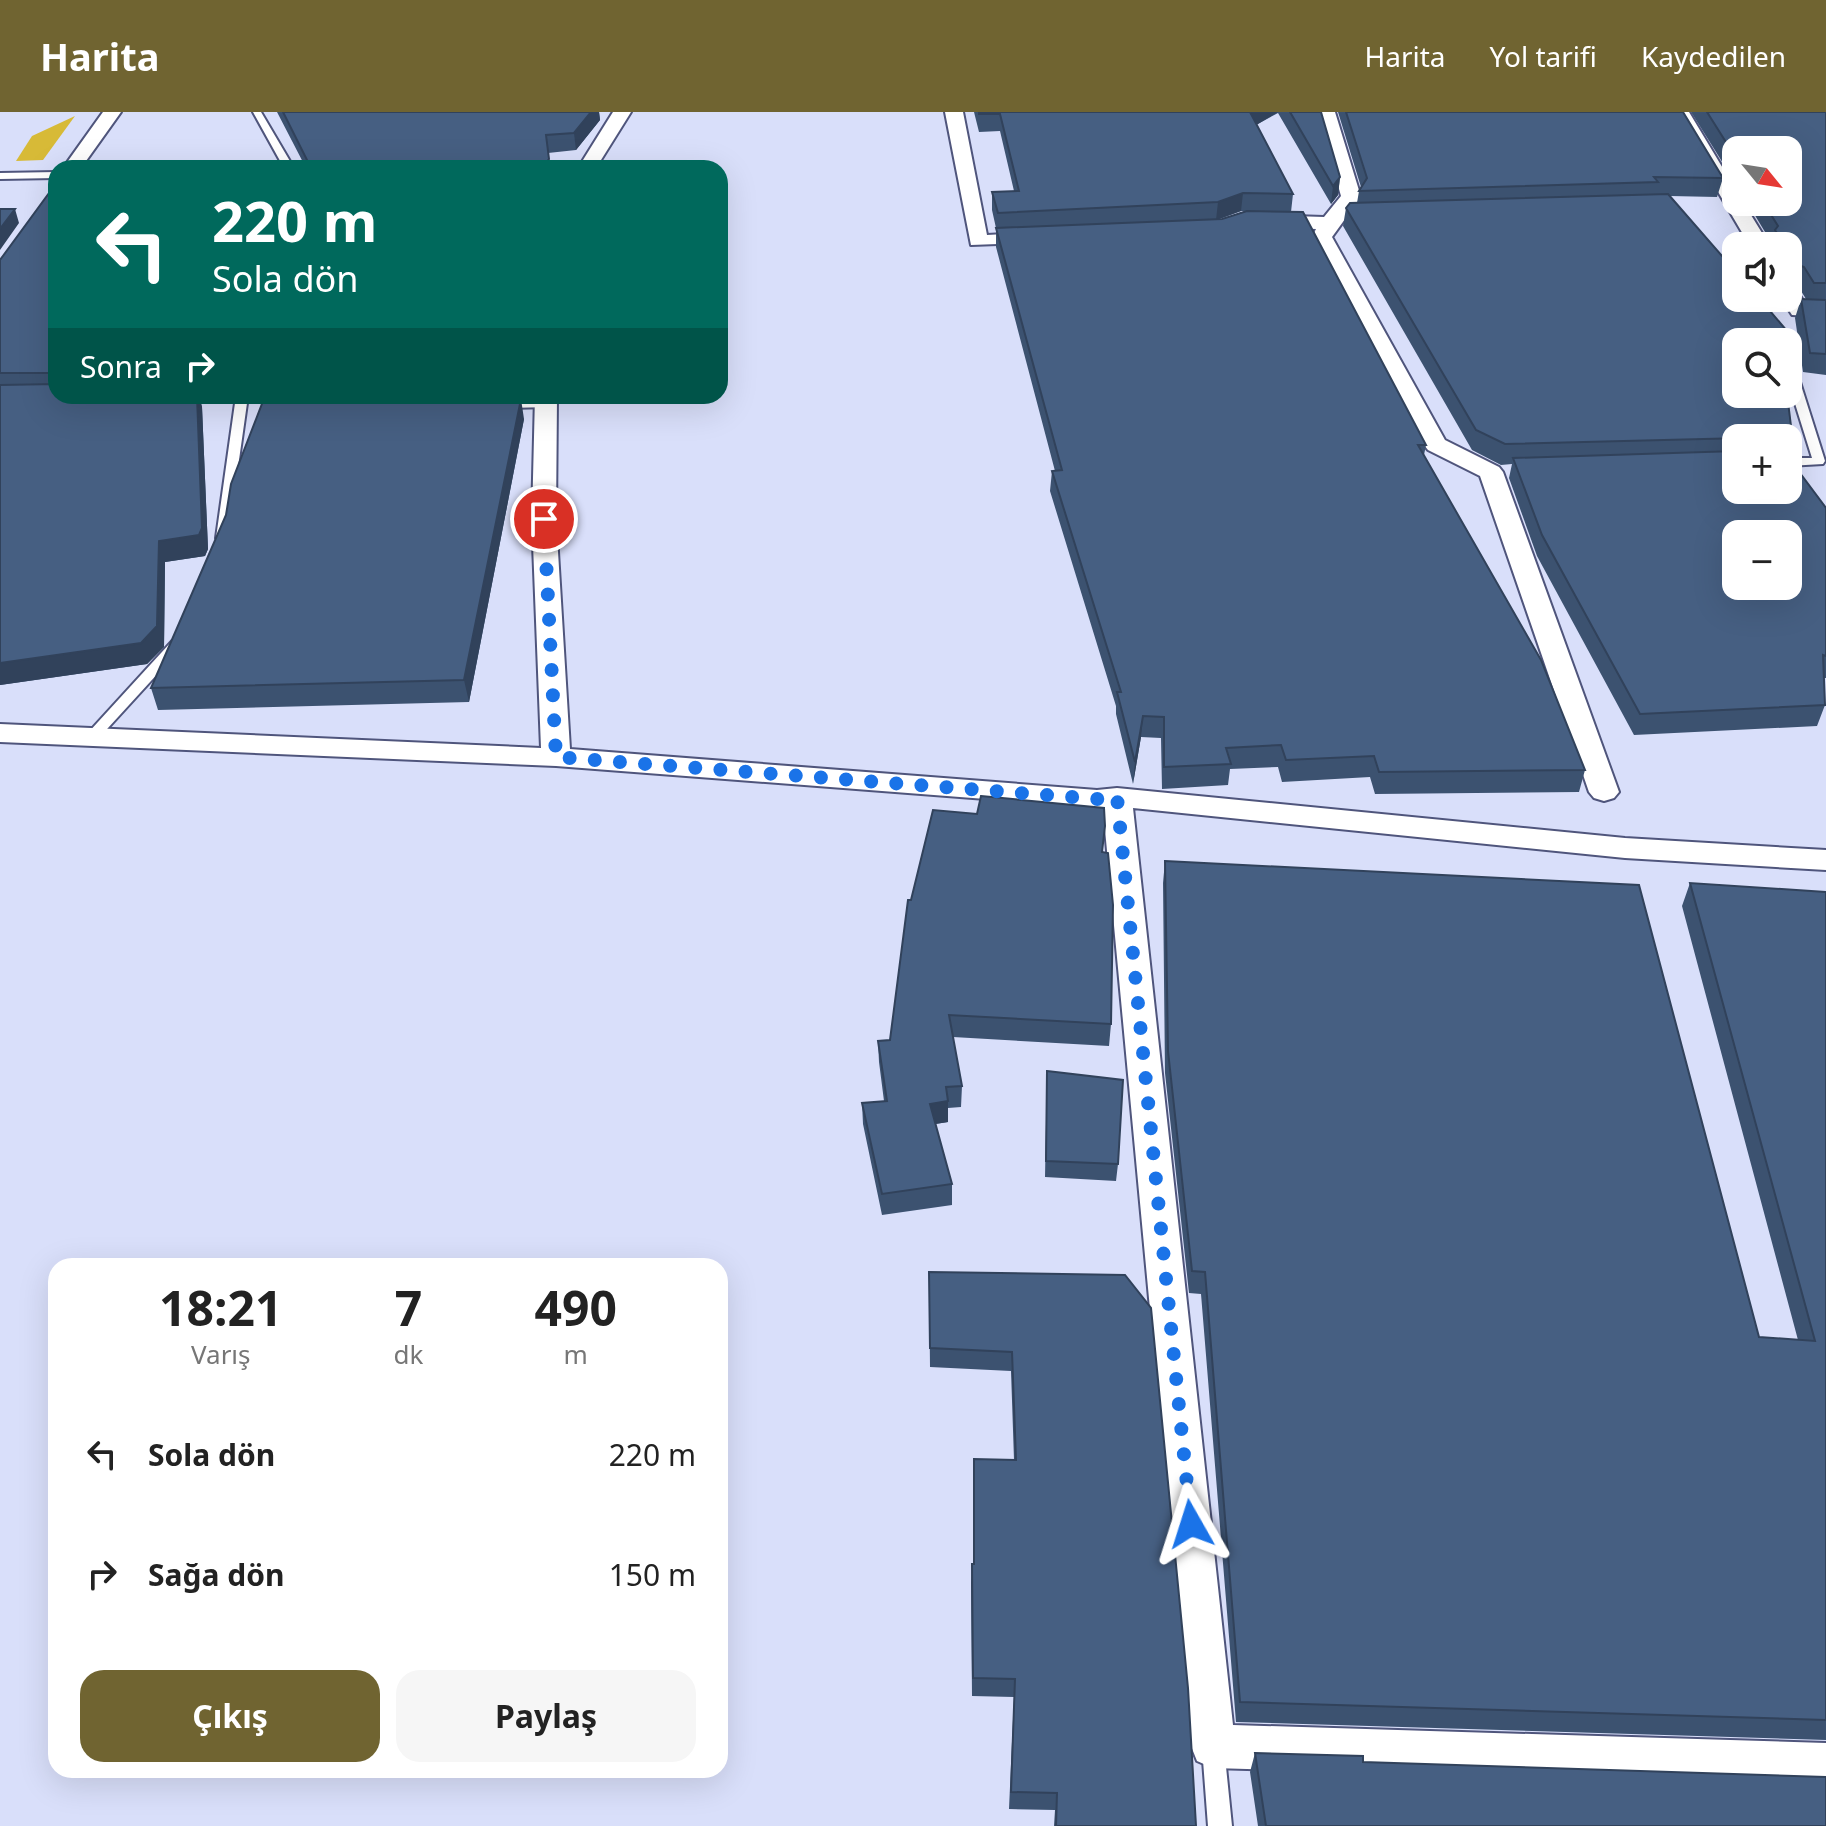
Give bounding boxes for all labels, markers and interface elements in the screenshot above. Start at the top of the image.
text: Harita [40,30,159,82]
text: Harita [1364,37,1446,75]
text: Yol tarifi [1490,37,1597,75]
text: Kaydedilen [1641,37,1786,75]
north arrow [1722,136,1802,216]
map controls [1722,136,1802,600]
text: 220 m [212,182,377,258]
icon: left [80,192,184,296]
button: sound [1722,232,1802,312]
text: Sola dön [212,254,359,303]
button: search [1722,328,1802,408]
icon: right [178,344,222,388]
text: Sonra [80,346,162,387]
button: + [1722,424,1802,504]
pin [510,485,578,553]
icon: arrive [522,497,566,541]
button: − [1722,520,1802,600]
text: 18:21 [159,1275,282,1340]
text: 7 [395,1275,422,1340]
text: 490 [535,1275,617,1340]
text: Varış [191,1336,251,1372]
text: dk [394,1336,423,1372]
text: m [564,1336,588,1372]
icon: left [80,1432,124,1476]
text: Sola dön [148,1434,275,1475]
text: 220 m [609,1434,696,1475]
position arrow [1149,1482,1233,1566]
icon: right [80,1552,124,1596]
text: Sağa dön [148,1554,284,1595]
text: 150 m [609,1554,696,1595]
button: Çıkış [80,1670,380,1762]
button: Paylaş [396,1670,696,1762]

